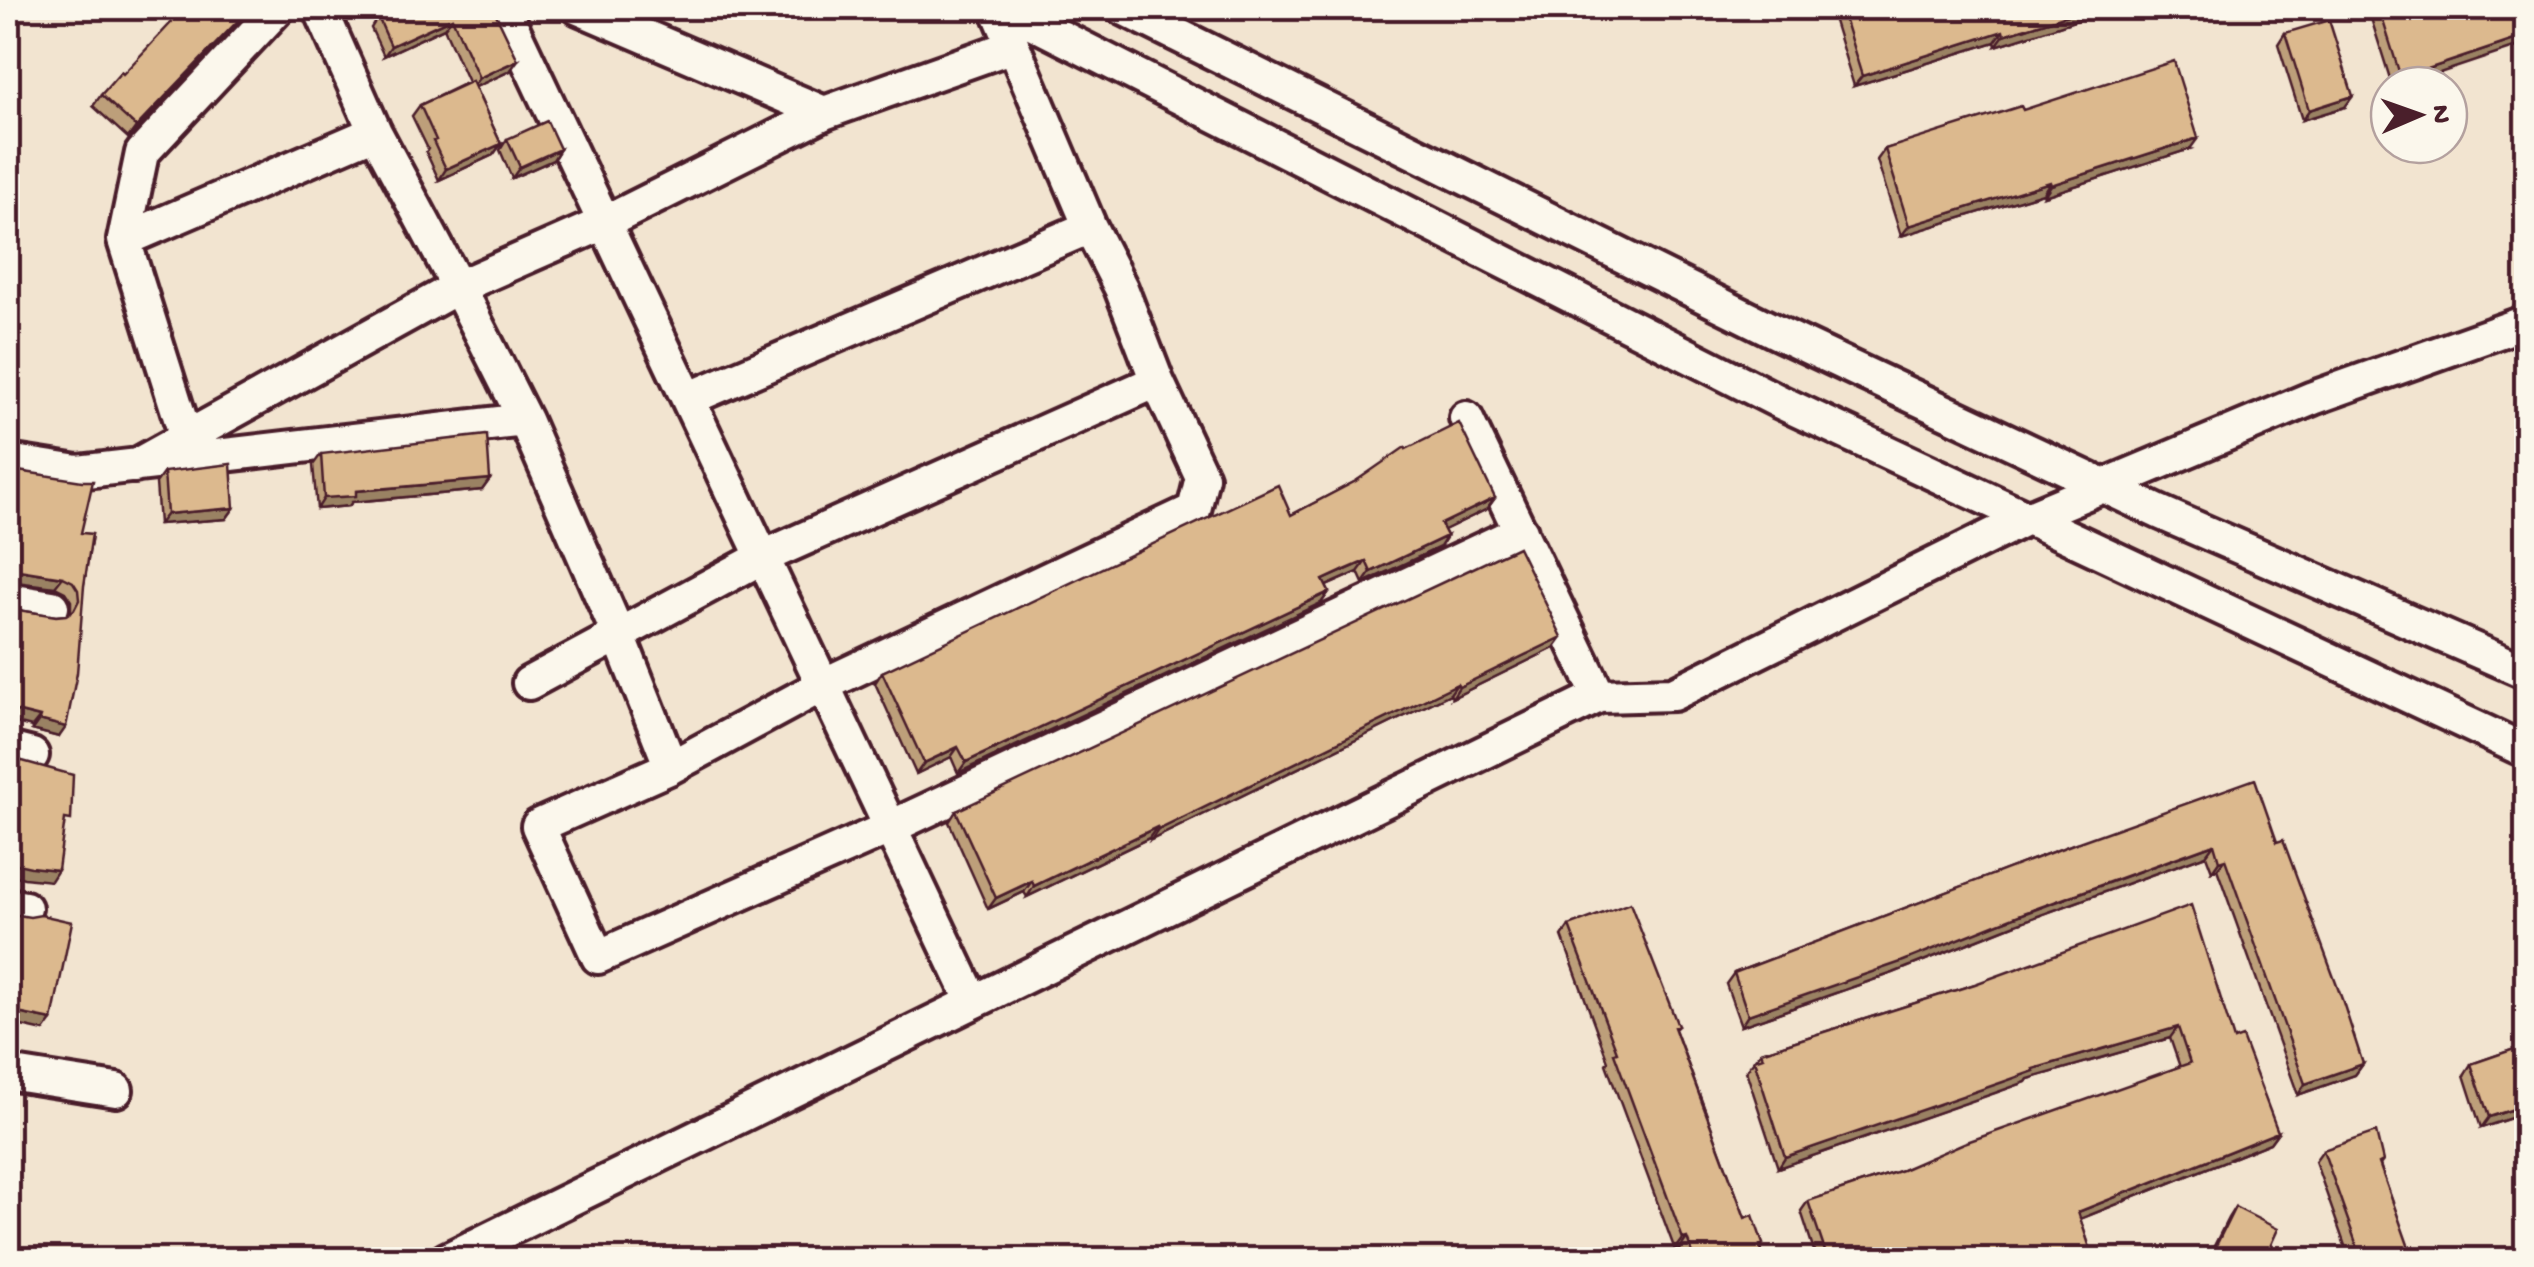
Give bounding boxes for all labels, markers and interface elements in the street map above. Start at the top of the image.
north arrow [2369,65,2469,165]
text: N [2423,105,2456,124]

